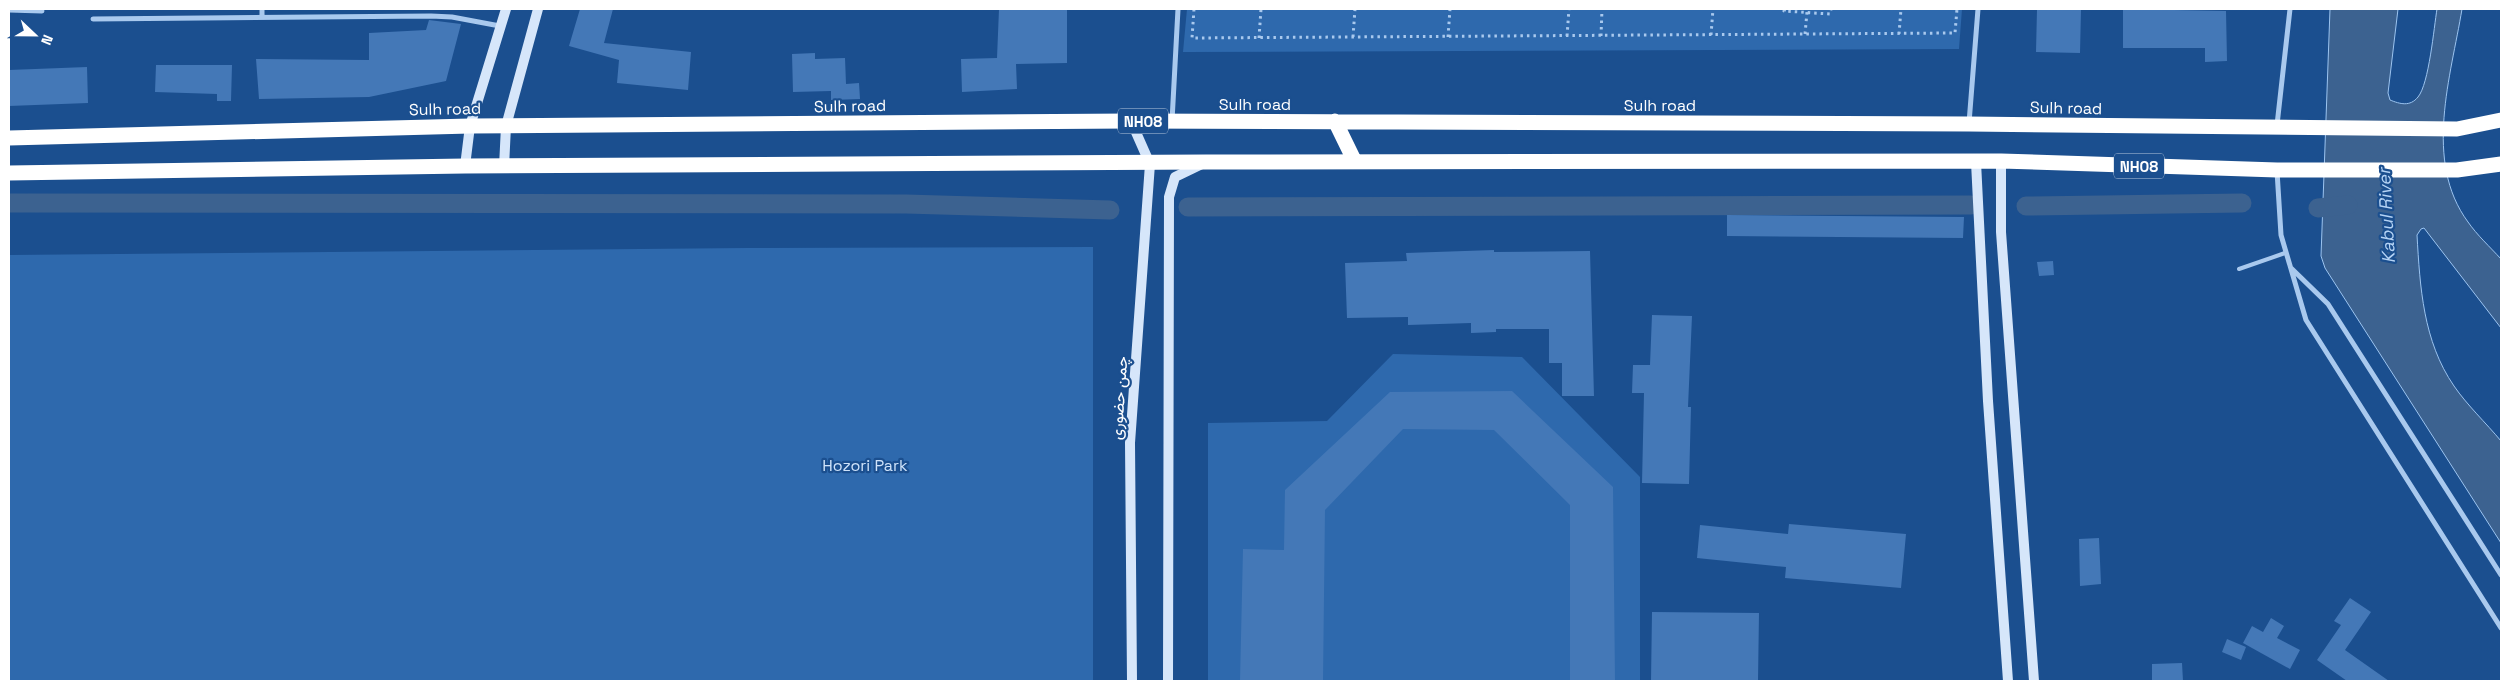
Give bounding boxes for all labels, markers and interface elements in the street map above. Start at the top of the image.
north arrow [10,10,60,60]
text: N [37,32,57,48]
street label: Sulh road [1219,94,1291,115]
street label: Sulh road [814,95,886,117]
street label: Sulh road [1624,95,1696,116]
street label: Sulh road [2030,97,2102,119]
street label: Sulh road [409,98,481,120]
road number: NH08 [1118,108,1168,134]
road number: NH08 [2114,154,2164,178]
water label: Kabul River [2372,165,2400,264]
street label: چمن حضوری [1106,355,1133,441]
park label: Hozori Park [822,455,908,476]

